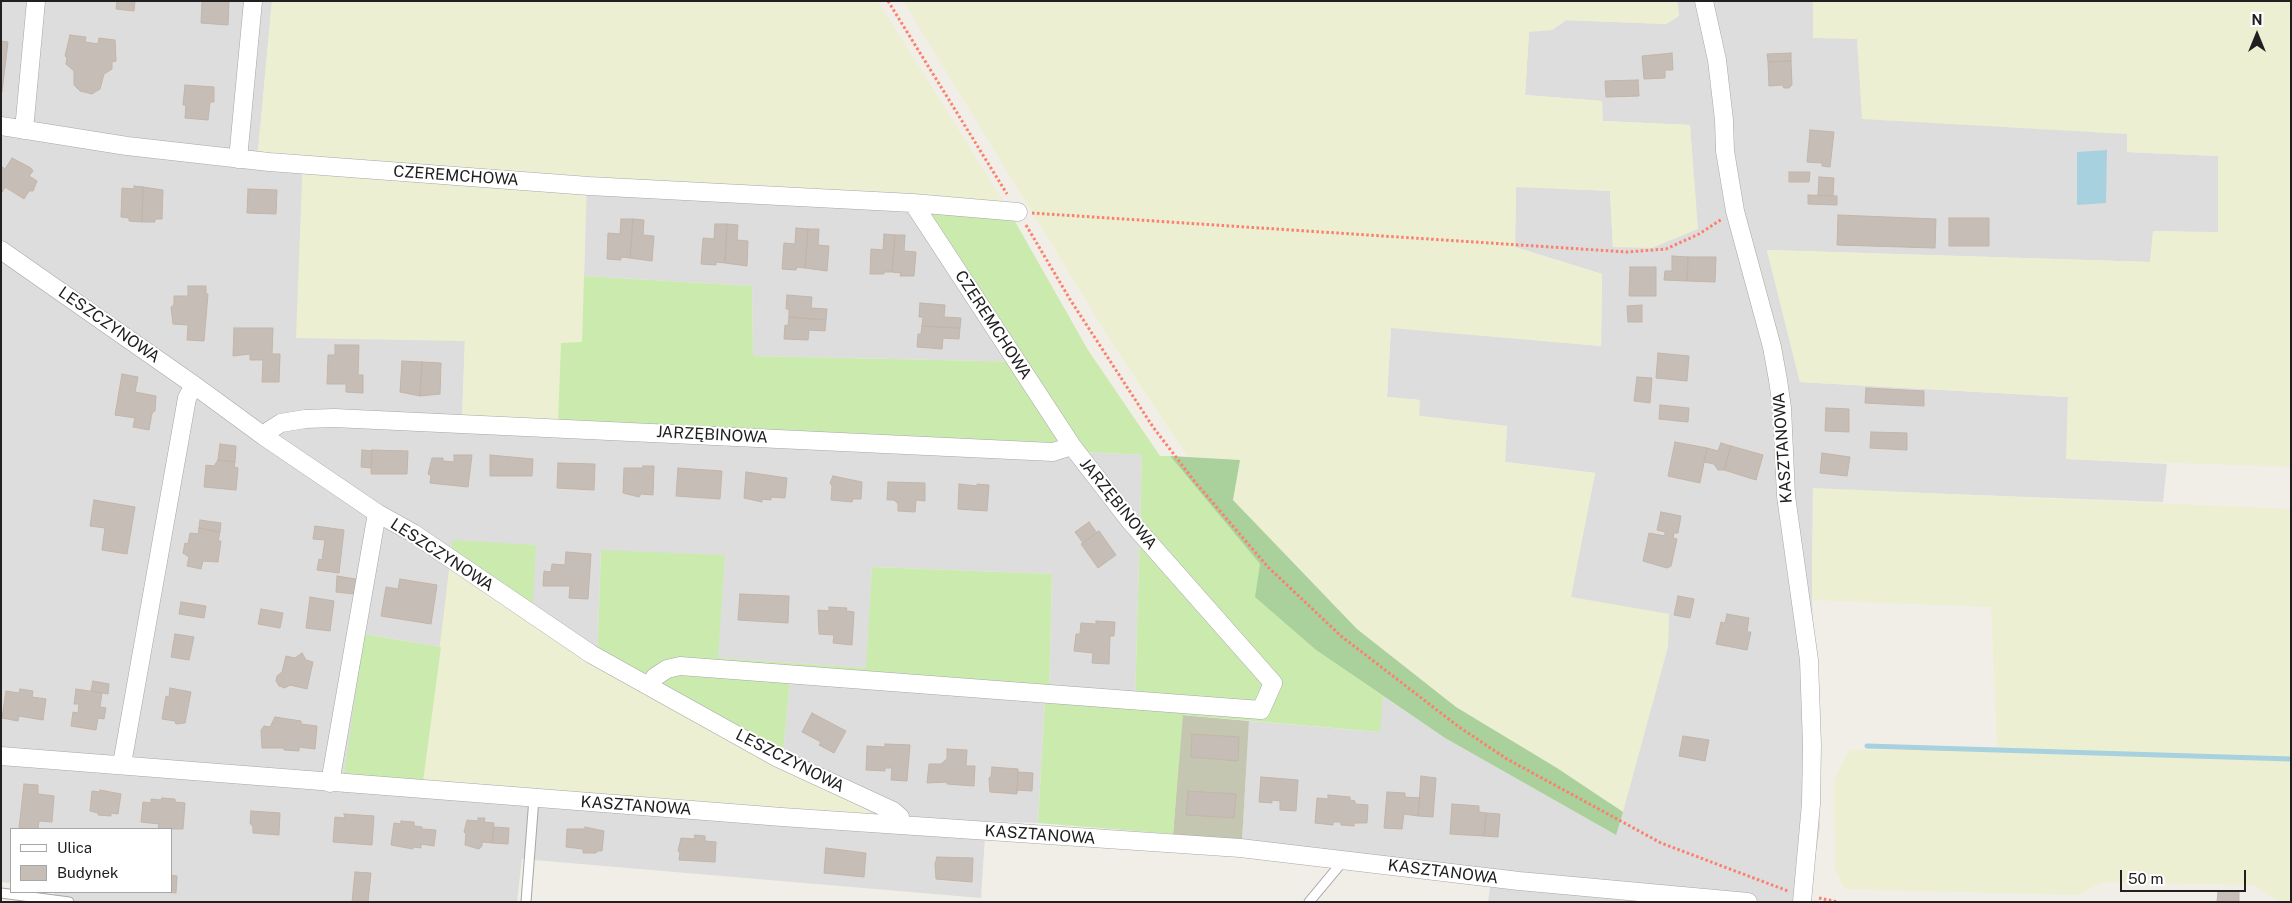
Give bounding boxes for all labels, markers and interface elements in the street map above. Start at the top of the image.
north arrow [2232,10,2282,60]
text: N [2252,12,2262,28]
street label: CZEREMCHOWA [393,162,519,190]
street label: CZEREMCHOWA [951,267,1035,383]
street label: LESZCZYNOWA [55,283,163,367]
street label: KASZTANOWA [1770,392,1796,504]
street label: JARZĘBINOWA [656,422,768,448]
street label: JARZĘBINOWA [1075,455,1161,553]
street label: LESZCZYNOWA [387,514,497,596]
street label: LESZCZYNOWA [732,725,848,797]
street label: KASZTANOWA [580,793,692,819]
street label: KASZTANOWA [984,822,1096,848]
legend [10,828,172,893]
text: Ulica [57,839,92,856]
street label: KASZTANOWA [1387,856,1499,888]
scale bar [2122,860,2248,892]
text: Budynek [57,864,118,881]
text: 50 m [2128,870,2163,887]

